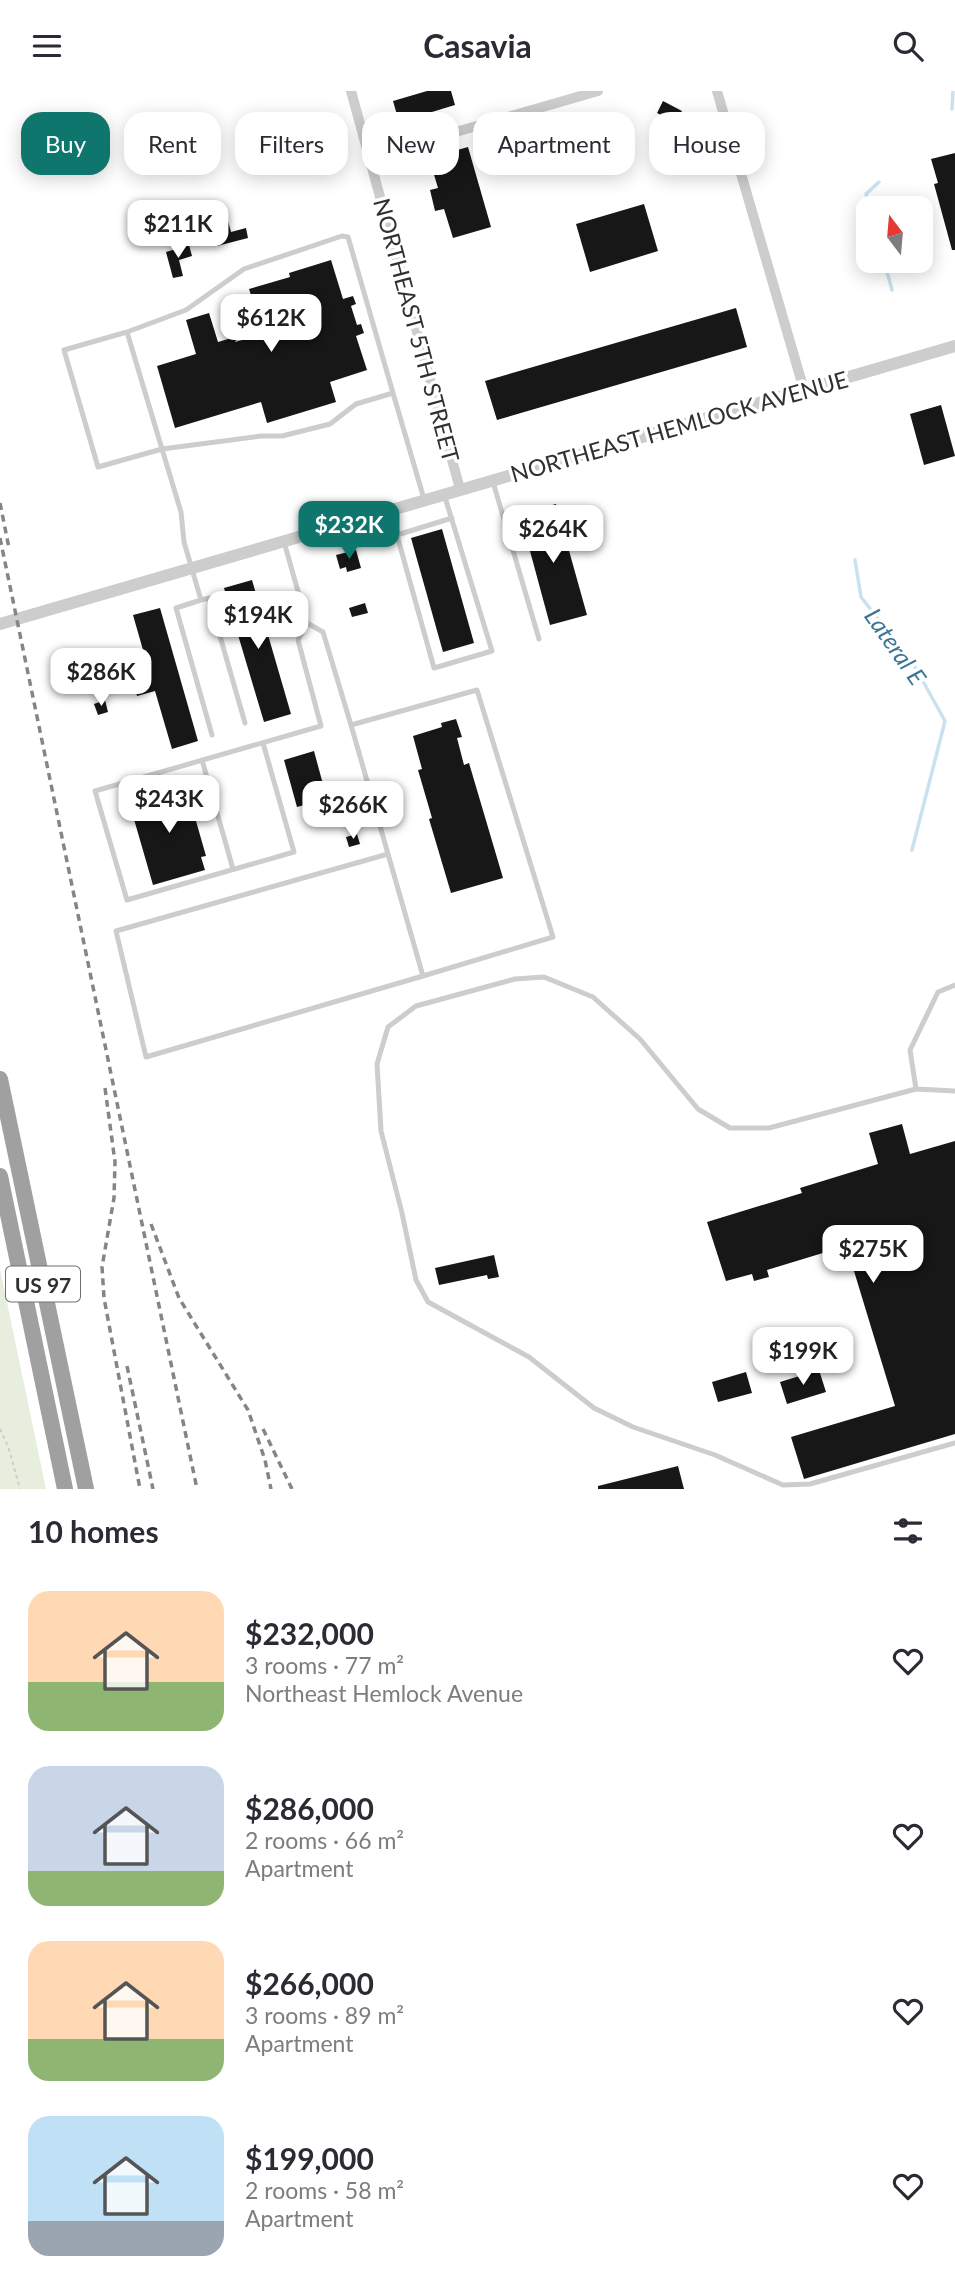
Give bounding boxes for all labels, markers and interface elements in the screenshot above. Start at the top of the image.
text: Casavia [423,26,532,65]
icon: menu [28,27,66,65]
icon: search [889,27,927,65]
chip: Buy [21,112,110,175]
chip: Rent [124,112,221,175]
chip: Filters [235,112,348,175]
chip: New [362,112,459,175]
chip: Apartment [473,112,635,175]
chip: House [649,112,765,175]
street label: NORTHEAST 5TH STREET [368,195,466,465]
north arrow [856,196,933,273]
map controls [856,196,933,273]
pin: $211K [129,201,227,260]
text: $211K [143,209,213,237]
pin: $612K [222,295,320,354]
text: $612K [236,303,306,331]
street label: NORTHEAST HEMLOCK AVENUE [507,364,851,488]
pin: $232K [300,501,398,561]
pin: $264K [504,505,602,565]
text: $232K [314,510,384,538]
text: $264K [518,514,588,542]
pin: $194K [209,591,307,651]
text: $194K [223,600,293,628]
water label: Lateral E [859,602,933,691]
pin: $286K [52,649,150,708]
text: $286K [66,657,136,685]
pin: $243K [120,775,218,835]
pin: $266K [304,781,402,841]
text: $243K [134,784,204,812]
text: $266K [318,790,388,818]
pin: $275K [824,1225,922,1285]
text: $275K [838,1234,908,1262]
road number: US 97 [6,1267,80,1301]
pin: $199K [754,1327,852,1387]
text: $199K [768,1336,838,1364]
icon: filters [889,1512,927,1550]
text: 10 homes [28,1513,159,1549]
text: $232,000 [245,1615,374,1651]
icon: home [84,1619,168,1703]
icon: heart [889,1642,927,1680]
text: 3 rooms · 77 m² [245,1651,404,1679]
text: Northeast Hemlock Avenue [245,1679,523,1707]
text: $286,000 [245,1790,374,1826]
icon: home [84,1794,168,1878]
icon: heart [889,1817,927,1855]
text: 2 rooms · 66 m² [245,1826,404,1854]
text: Apartment [245,1854,353,1882]
text: $266,000 [245,1965,374,2001]
icon: home [84,1969,168,2053]
icon: heart [889,1992,927,2030]
text: 3 rooms · 89 m² [245,2001,404,2029]
text: Apartment [245,2029,353,2057]
text: $199,000 [245,2140,374,2176]
icon: home [84,2144,168,2228]
icon: heart [889,2167,927,2205]
text: 2 rooms · 58 m² [245,2176,404,2204]
text: Apartment [245,2204,353,2232]

